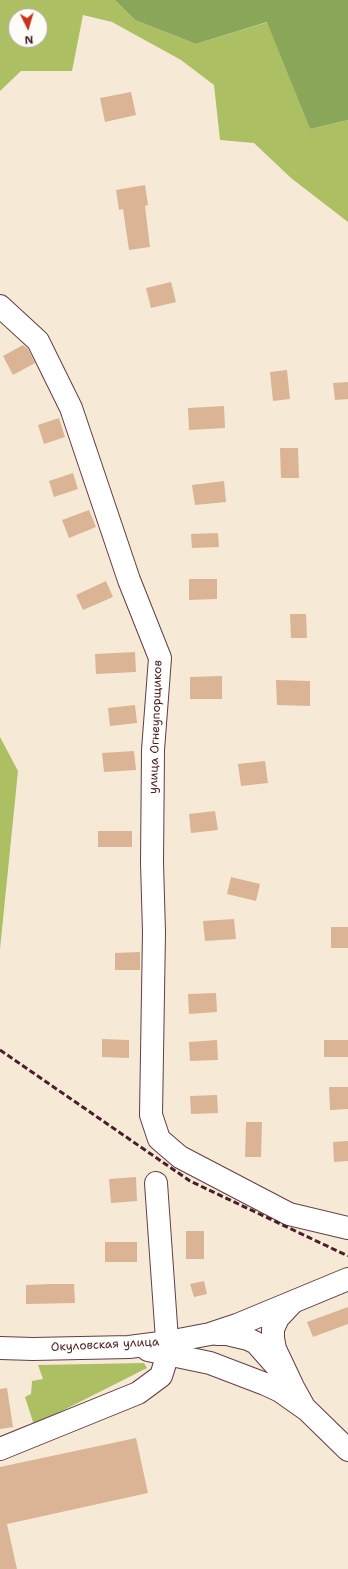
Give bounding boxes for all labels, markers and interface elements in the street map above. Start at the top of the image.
north arrow [8,8,48,48]
text: N [24,32,34,47]
street label: улица Огнеупорщиков [146,660,166,794]
street label: Окуловская улица [50,1335,160,1355]

